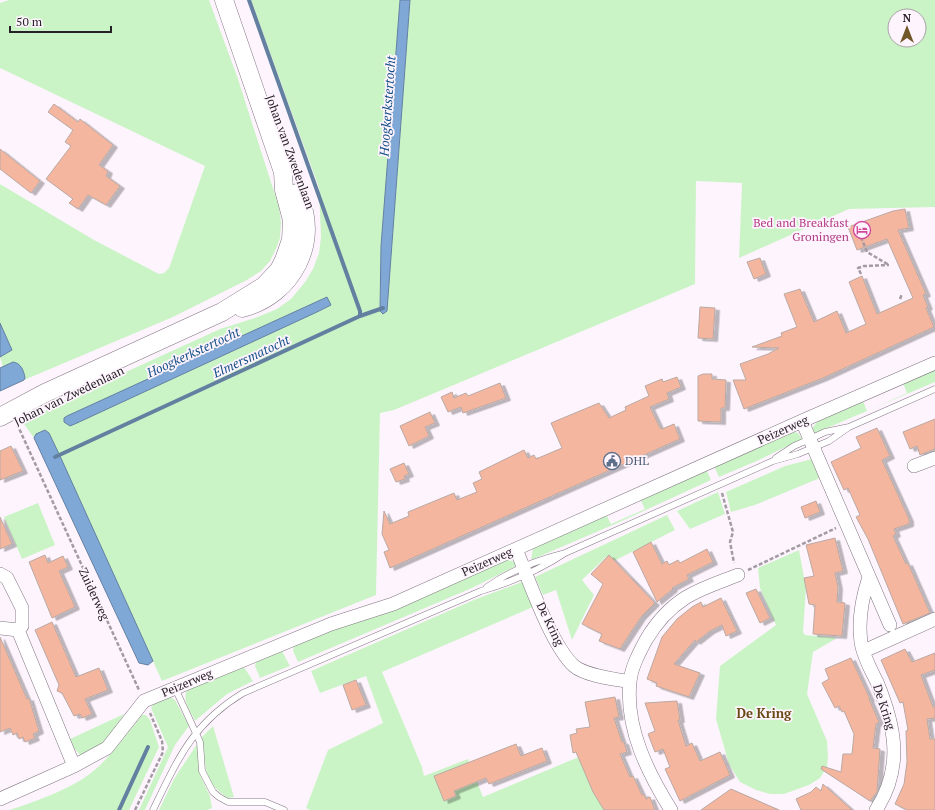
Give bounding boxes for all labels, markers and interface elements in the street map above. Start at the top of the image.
scale bar [10,8,111,34]
north arrow [887,8,927,48]
text: N [903,11,912,25]
text: 50 m [16,14,43,29]
water label: Hoogkerkstertocht [374,54,400,158]
street label: Johan van Zwedenlaan [263,93,318,211]
place label: Bed and Breakfast Groningen [753,215,850,244]
hotel icon: Bed and Breakfast Groningen [852,220,872,240]
water label: Hoogkerkstertocht [143,322,243,382]
water label: Elmersmatocht [209,330,293,382]
street label: Johan van Zwedenlaan [11,362,126,429]
street label: Peizerweg [755,411,811,447]
public building icon: DHL [602,451,622,471]
place label: DHL [625,453,649,468]
street label: Peizerweg [459,543,515,579]
street label: Zuiderweg [76,565,113,623]
street label: De Kring [533,599,568,649]
street label: Peizerweg [159,665,215,700]
street label: De Kring [870,682,899,732]
district label: De Kring [737,704,792,722]

